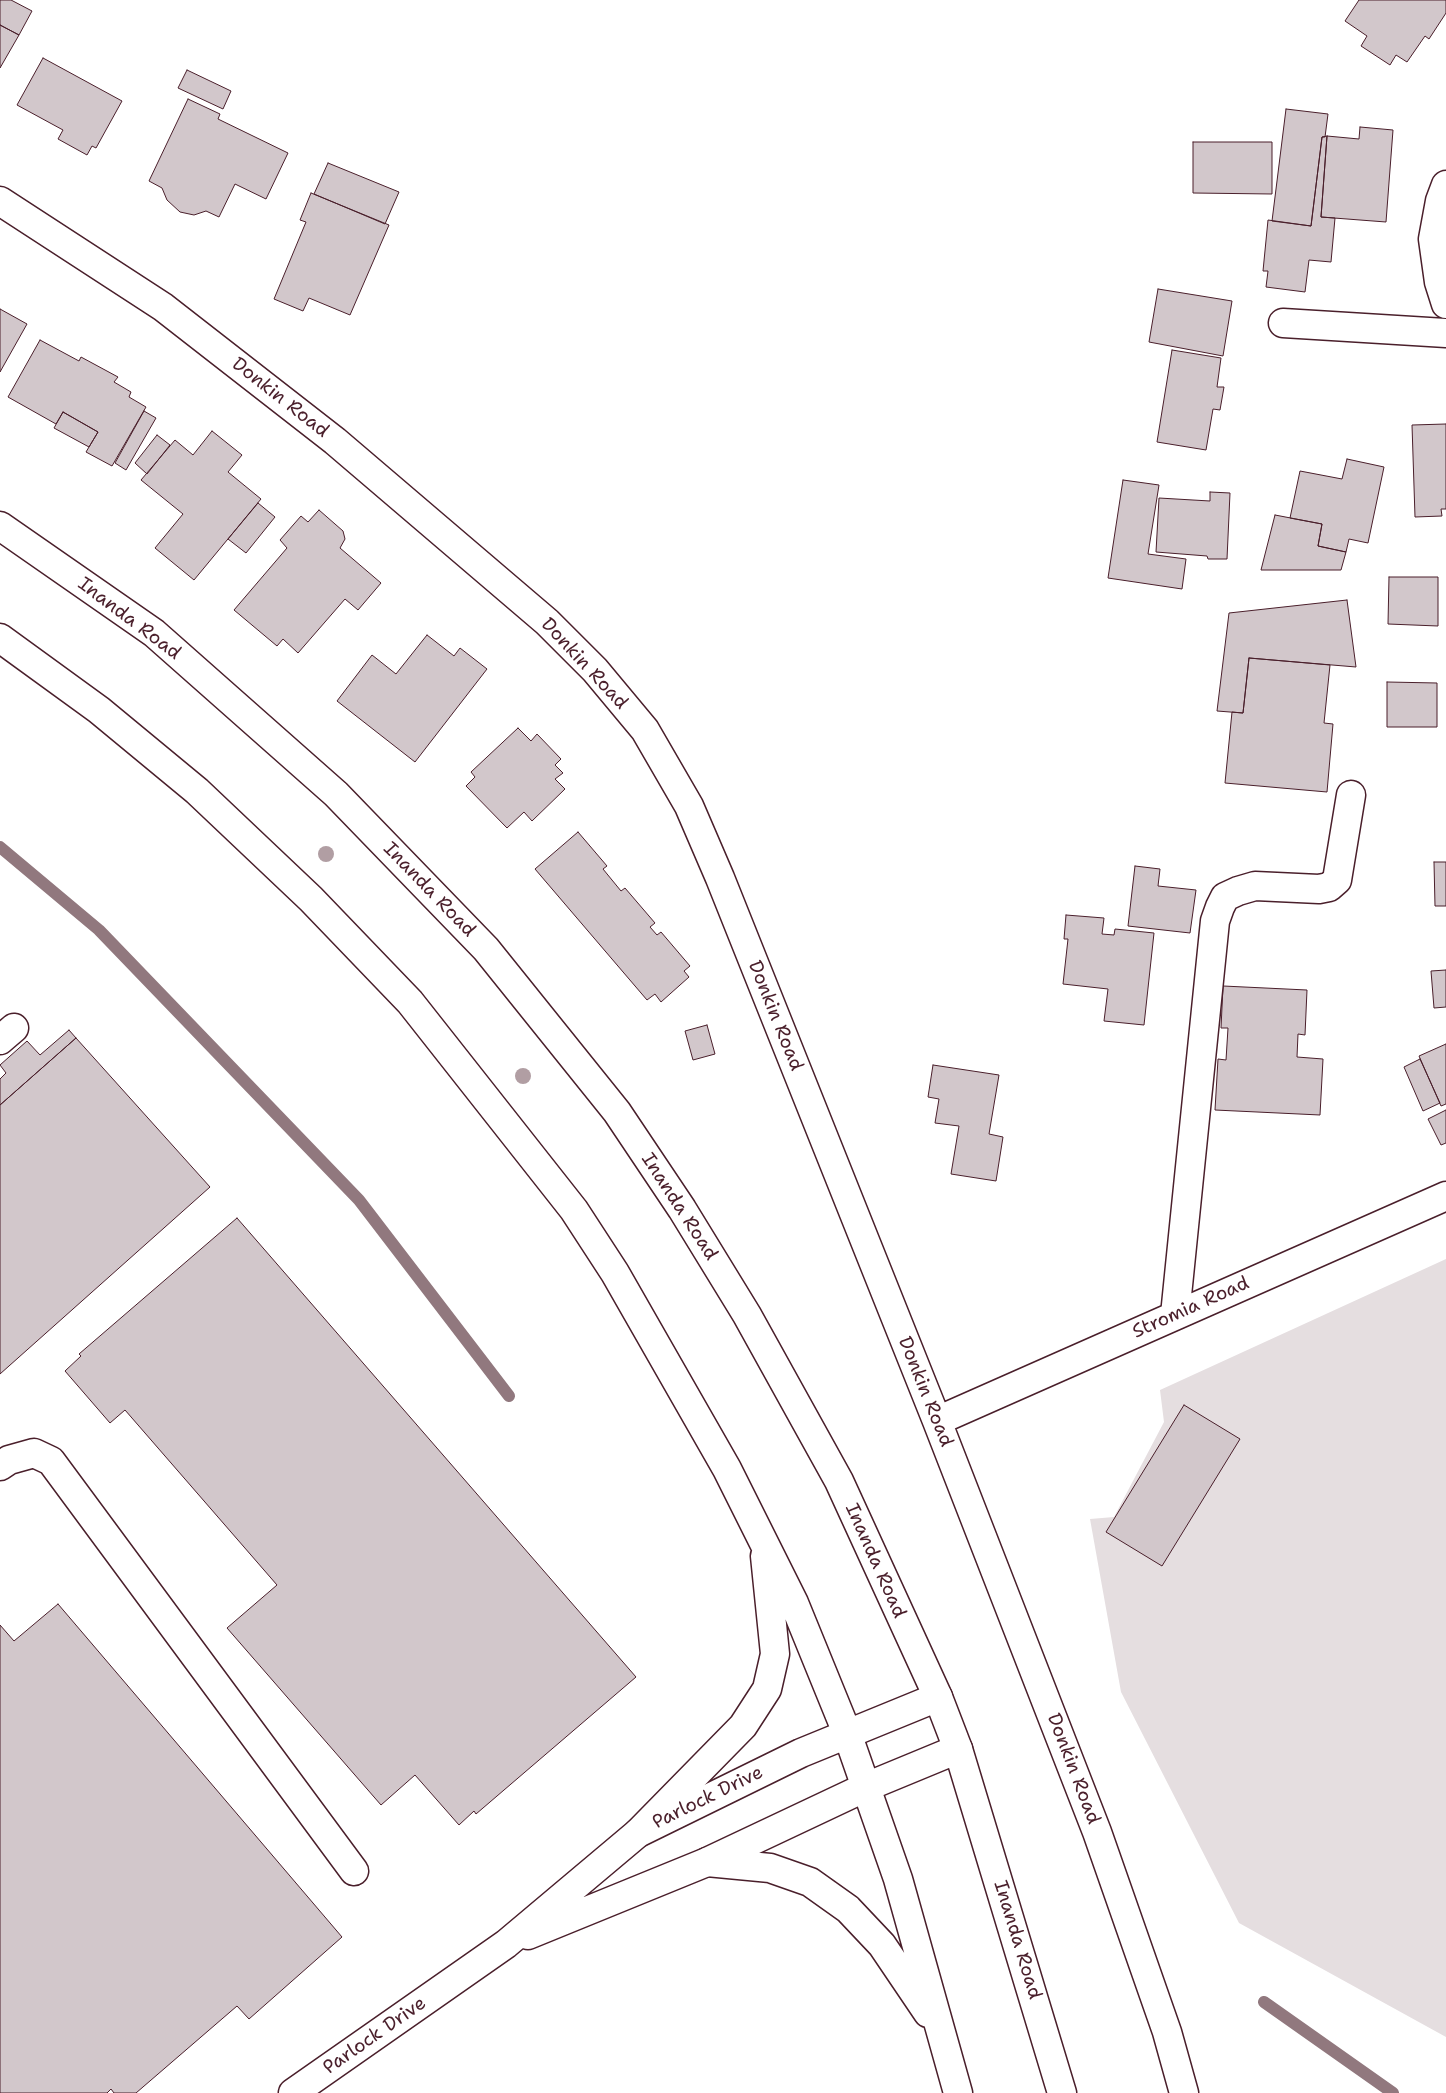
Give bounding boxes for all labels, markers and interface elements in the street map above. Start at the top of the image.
street label: Donkin Road [227,353,333,443]
street label: Inanda Road [73,573,185,665]
street label: Donkin Road [536,614,632,714]
street label: Inanda Road [378,838,480,942]
street label: Donkin Road [743,958,807,1074]
street label: Inanda Road [636,1149,722,1265]
street label: Stromia Road [1129,1272,1253,1344]
street label: Donkin Road [893,1334,957,1450]
street label: Inanda Road [840,1500,910,1622]
street label: Donkin Road [1041,1710,1105,1828]
street label: Parlock Drive [649,1761,767,1835]
street label: Inanda Road [988,1878,1046,2002]
street label: Parlock Drive [319,1992,431,2080]

